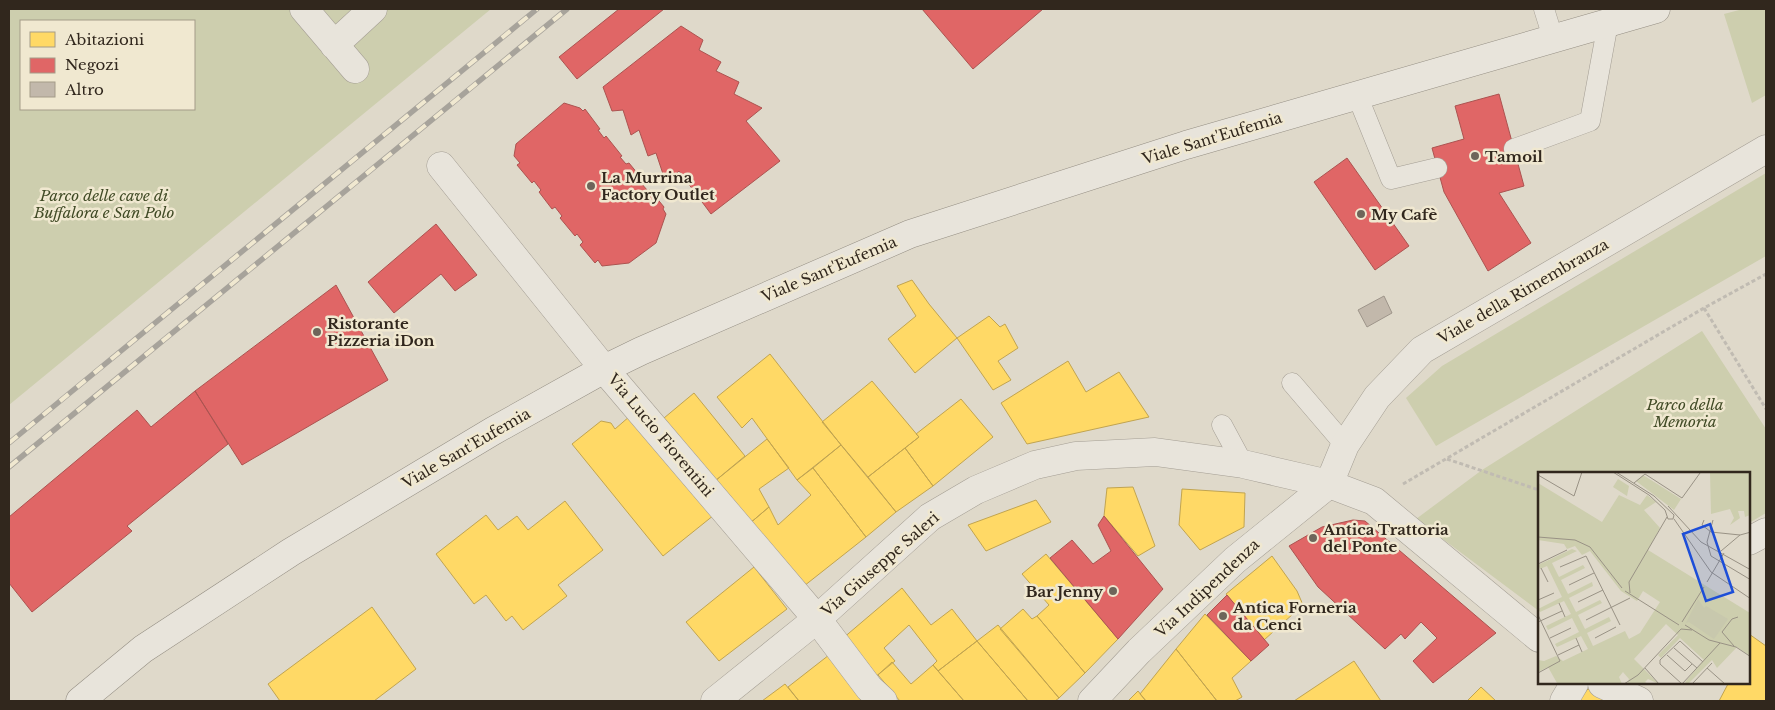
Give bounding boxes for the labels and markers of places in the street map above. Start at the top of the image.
place label: Tamoil [1485,147,1543,166]
marker: Tamoil [1469,150,1481,162]
place label: La Murrina Factory Outlet [601,168,715,204]
marker: La Murrina Factory Outlet [585,180,597,192]
place label: My Cafè [1371,205,1437,224]
marker: My Cafè [1355,208,1367,220]
place label: Ristorante Pizzeria iDon [327,314,435,350]
marker: Ristorante Pizzeria iDon [311,326,323,338]
place label: Antica Trattoria del Ponte [1322,520,1449,556]
marker: Antica Trattoria del Ponte [1307,532,1319,544]
place label: Bar Jenny [1026,582,1103,601]
marker: Bar Jenny [1107,585,1119,597]
place label: Antica Forneria da Cenci [1232,598,1357,634]
marker: Antica Forneria da Cenci [1217,610,1229,622]

